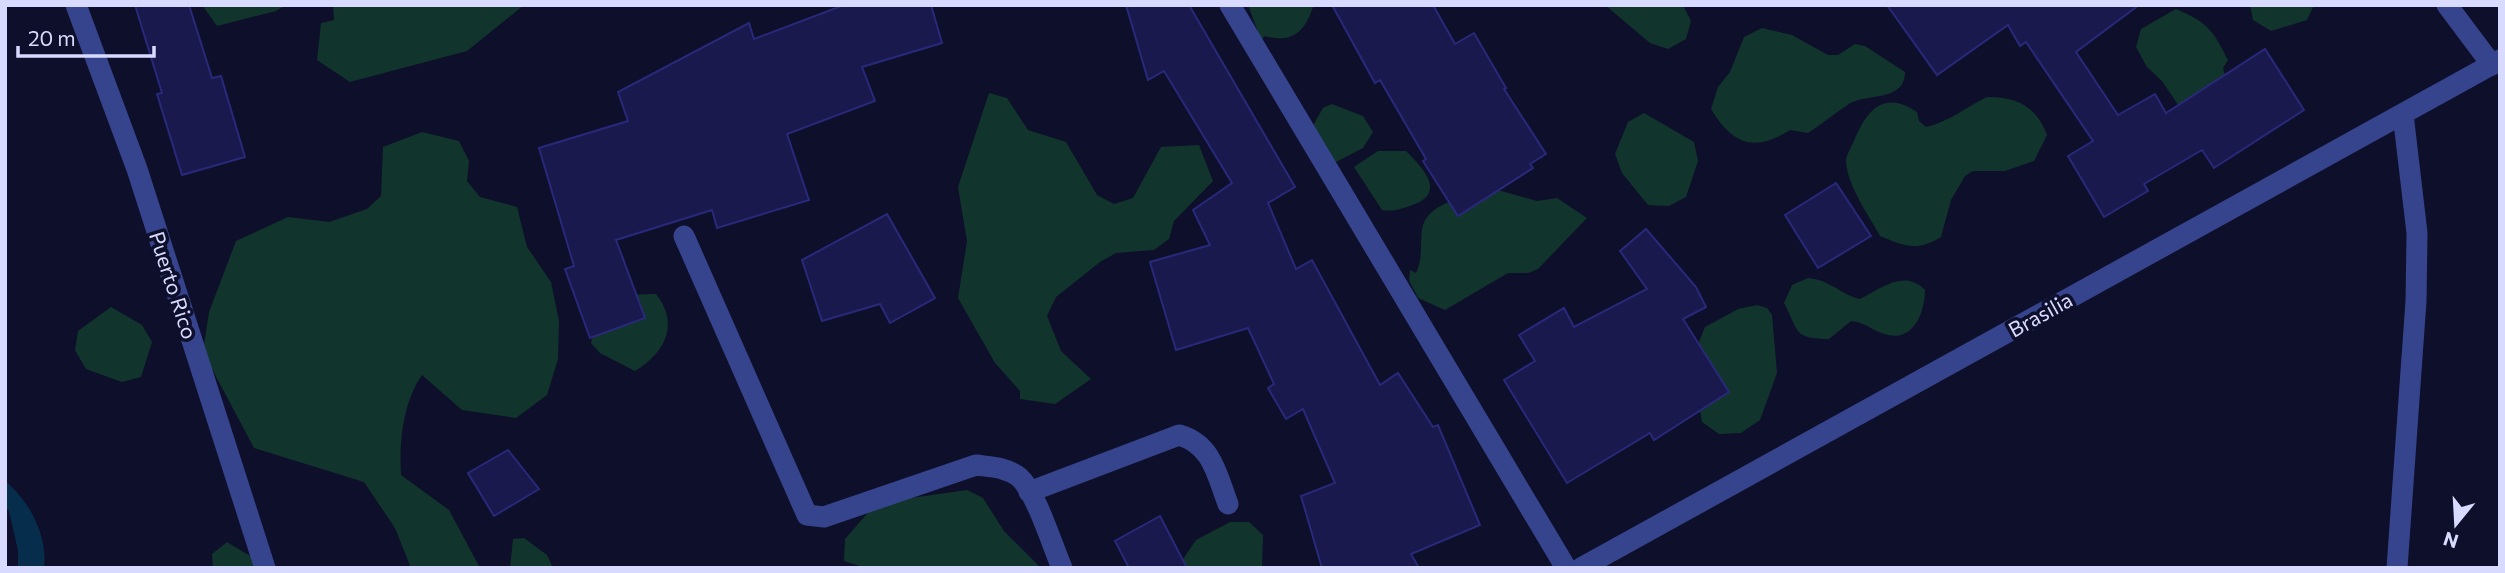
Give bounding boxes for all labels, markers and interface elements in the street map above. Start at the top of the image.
scale bar [18,14,154,58]
text: 20 m [28,25,76,50]
street label: Puerto Rico [145,228,203,342]
street label: Brasilia [2004,286,2076,342]
north arrow [2421,489,2491,559]
text: N [2440,528,2461,554]

